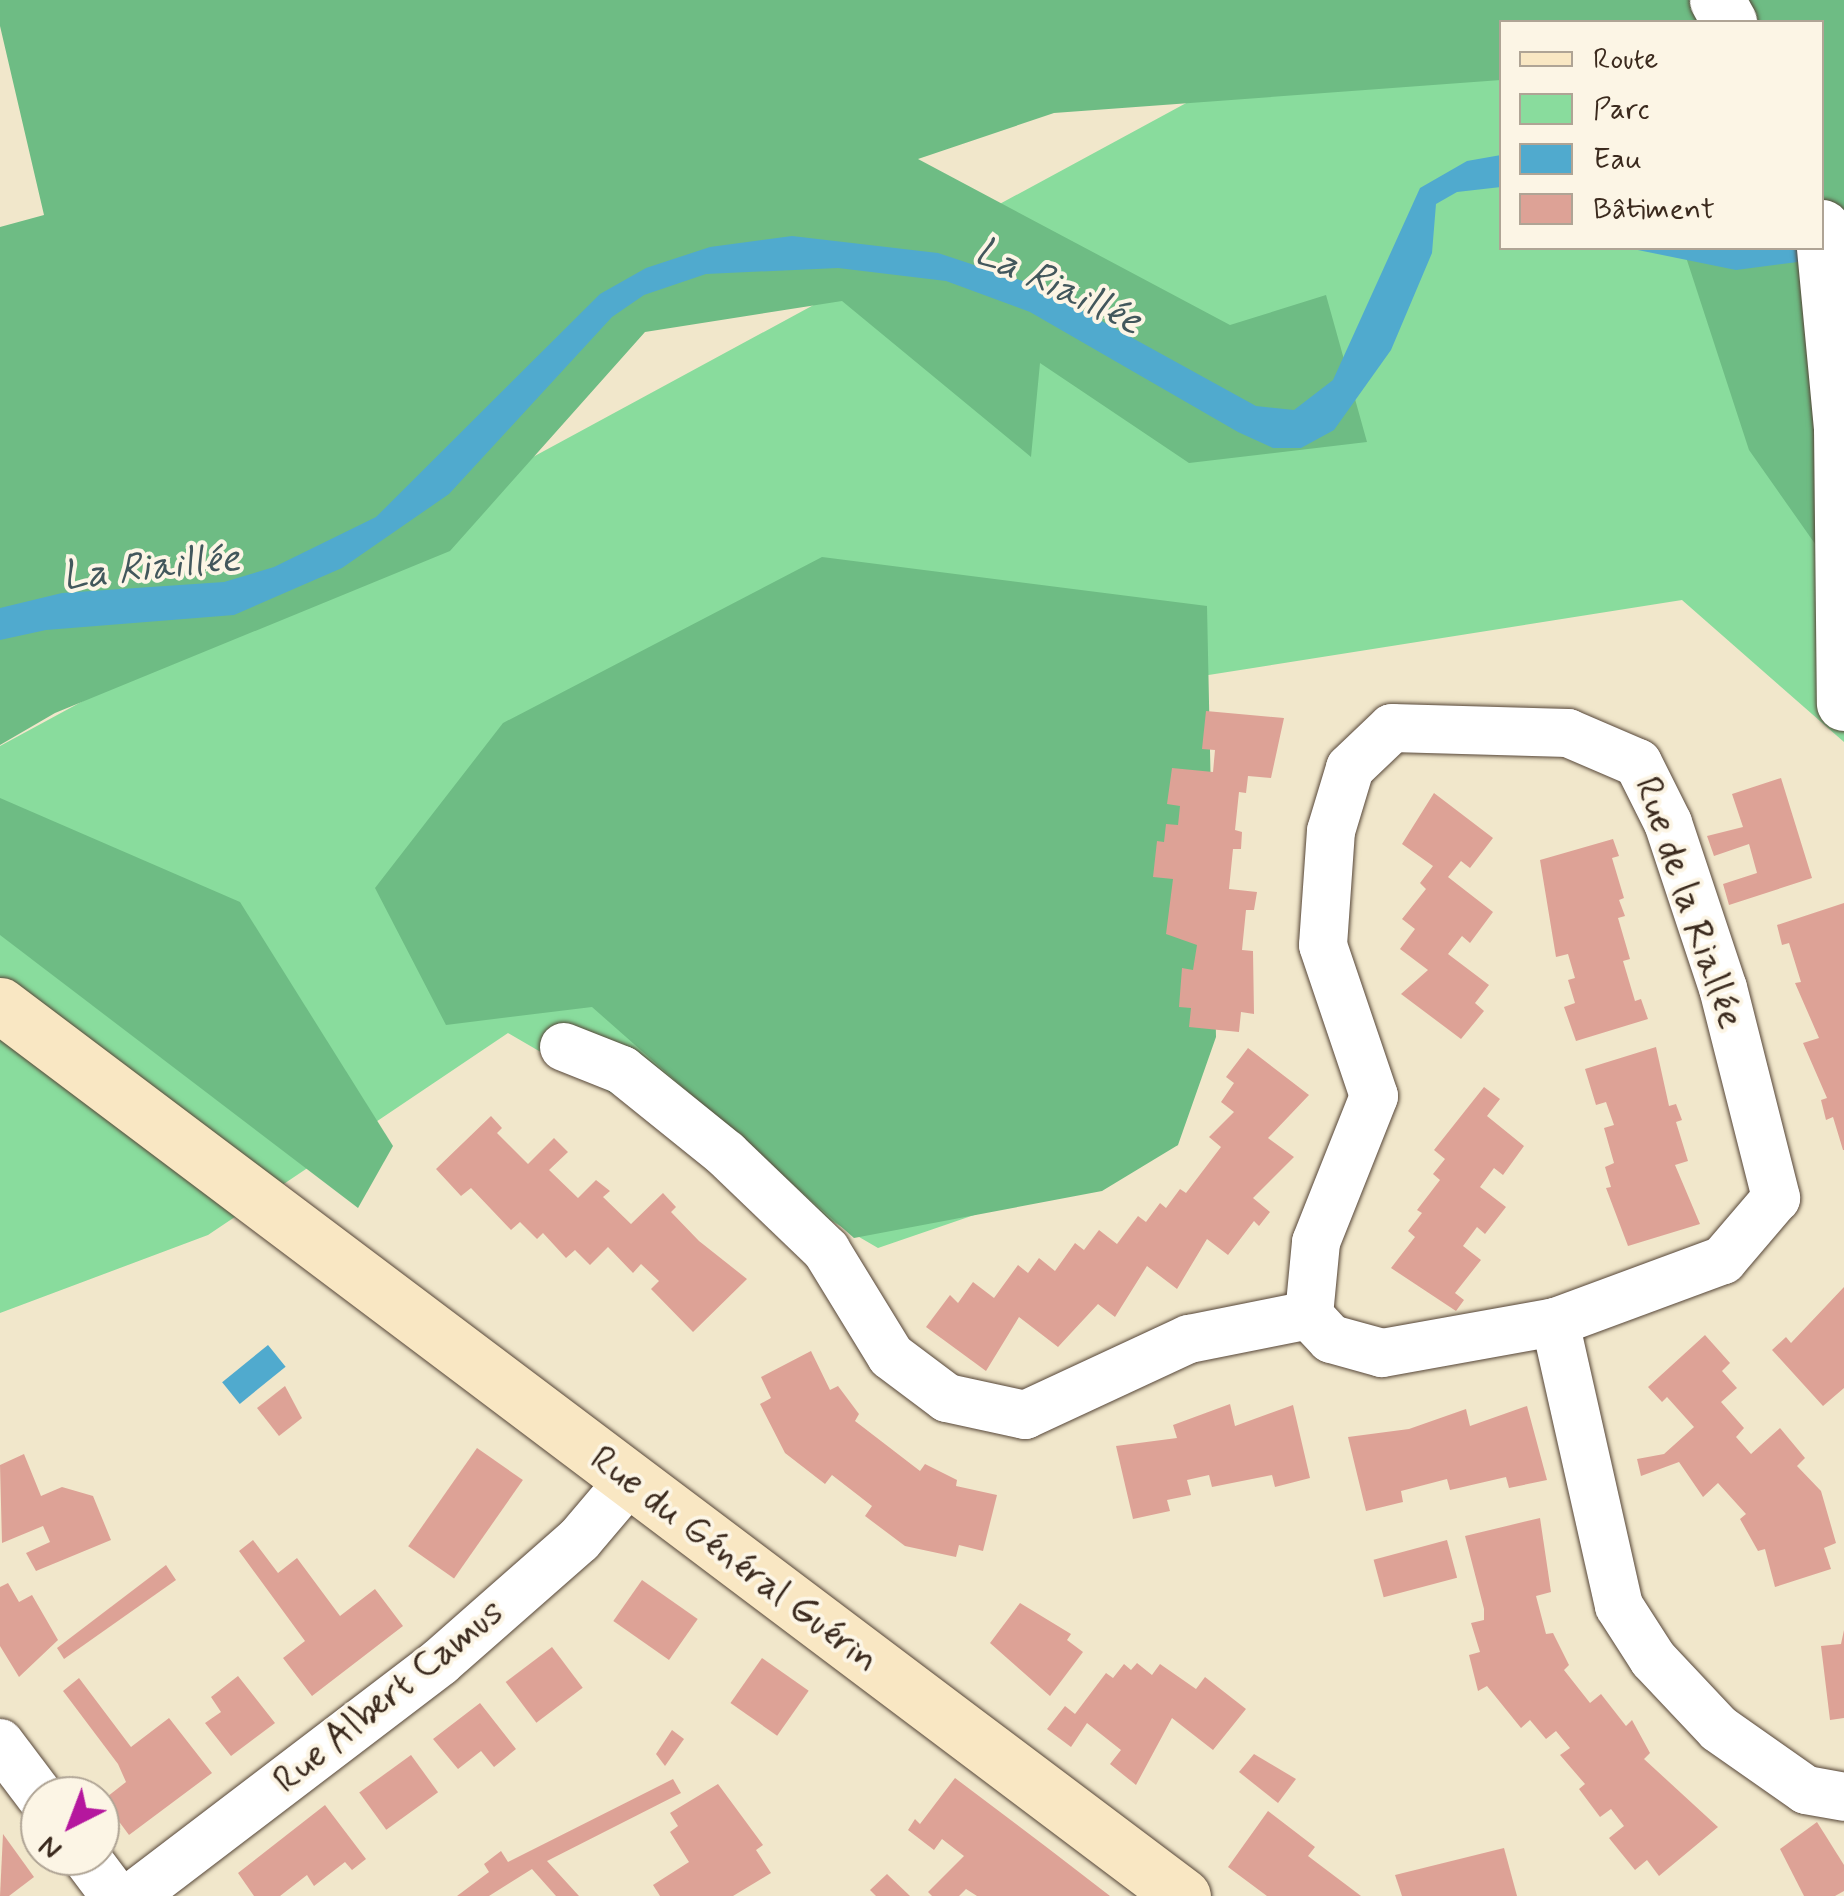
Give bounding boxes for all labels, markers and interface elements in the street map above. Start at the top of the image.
legend [1499,20,1824,250]
text: Route [1593,40,1658,79]
text: Parc [1593,90,1650,129]
text: Eau [1593,140,1642,179]
text: Bâtiment [1593,190,1715,229]
water label: La Riaillée [969,228,1147,346]
water label: La Riaillée [62,535,240,601]
street label: Rue de la Riallée [1625,775,1751,1031]
street label: Rue du Général Guérin [581,1437,887,1683]
street label: Rue Albert Camus [262,1588,516,1806]
north arrow [20,1776,120,1876]
text: N [32,1827,70,1867]

